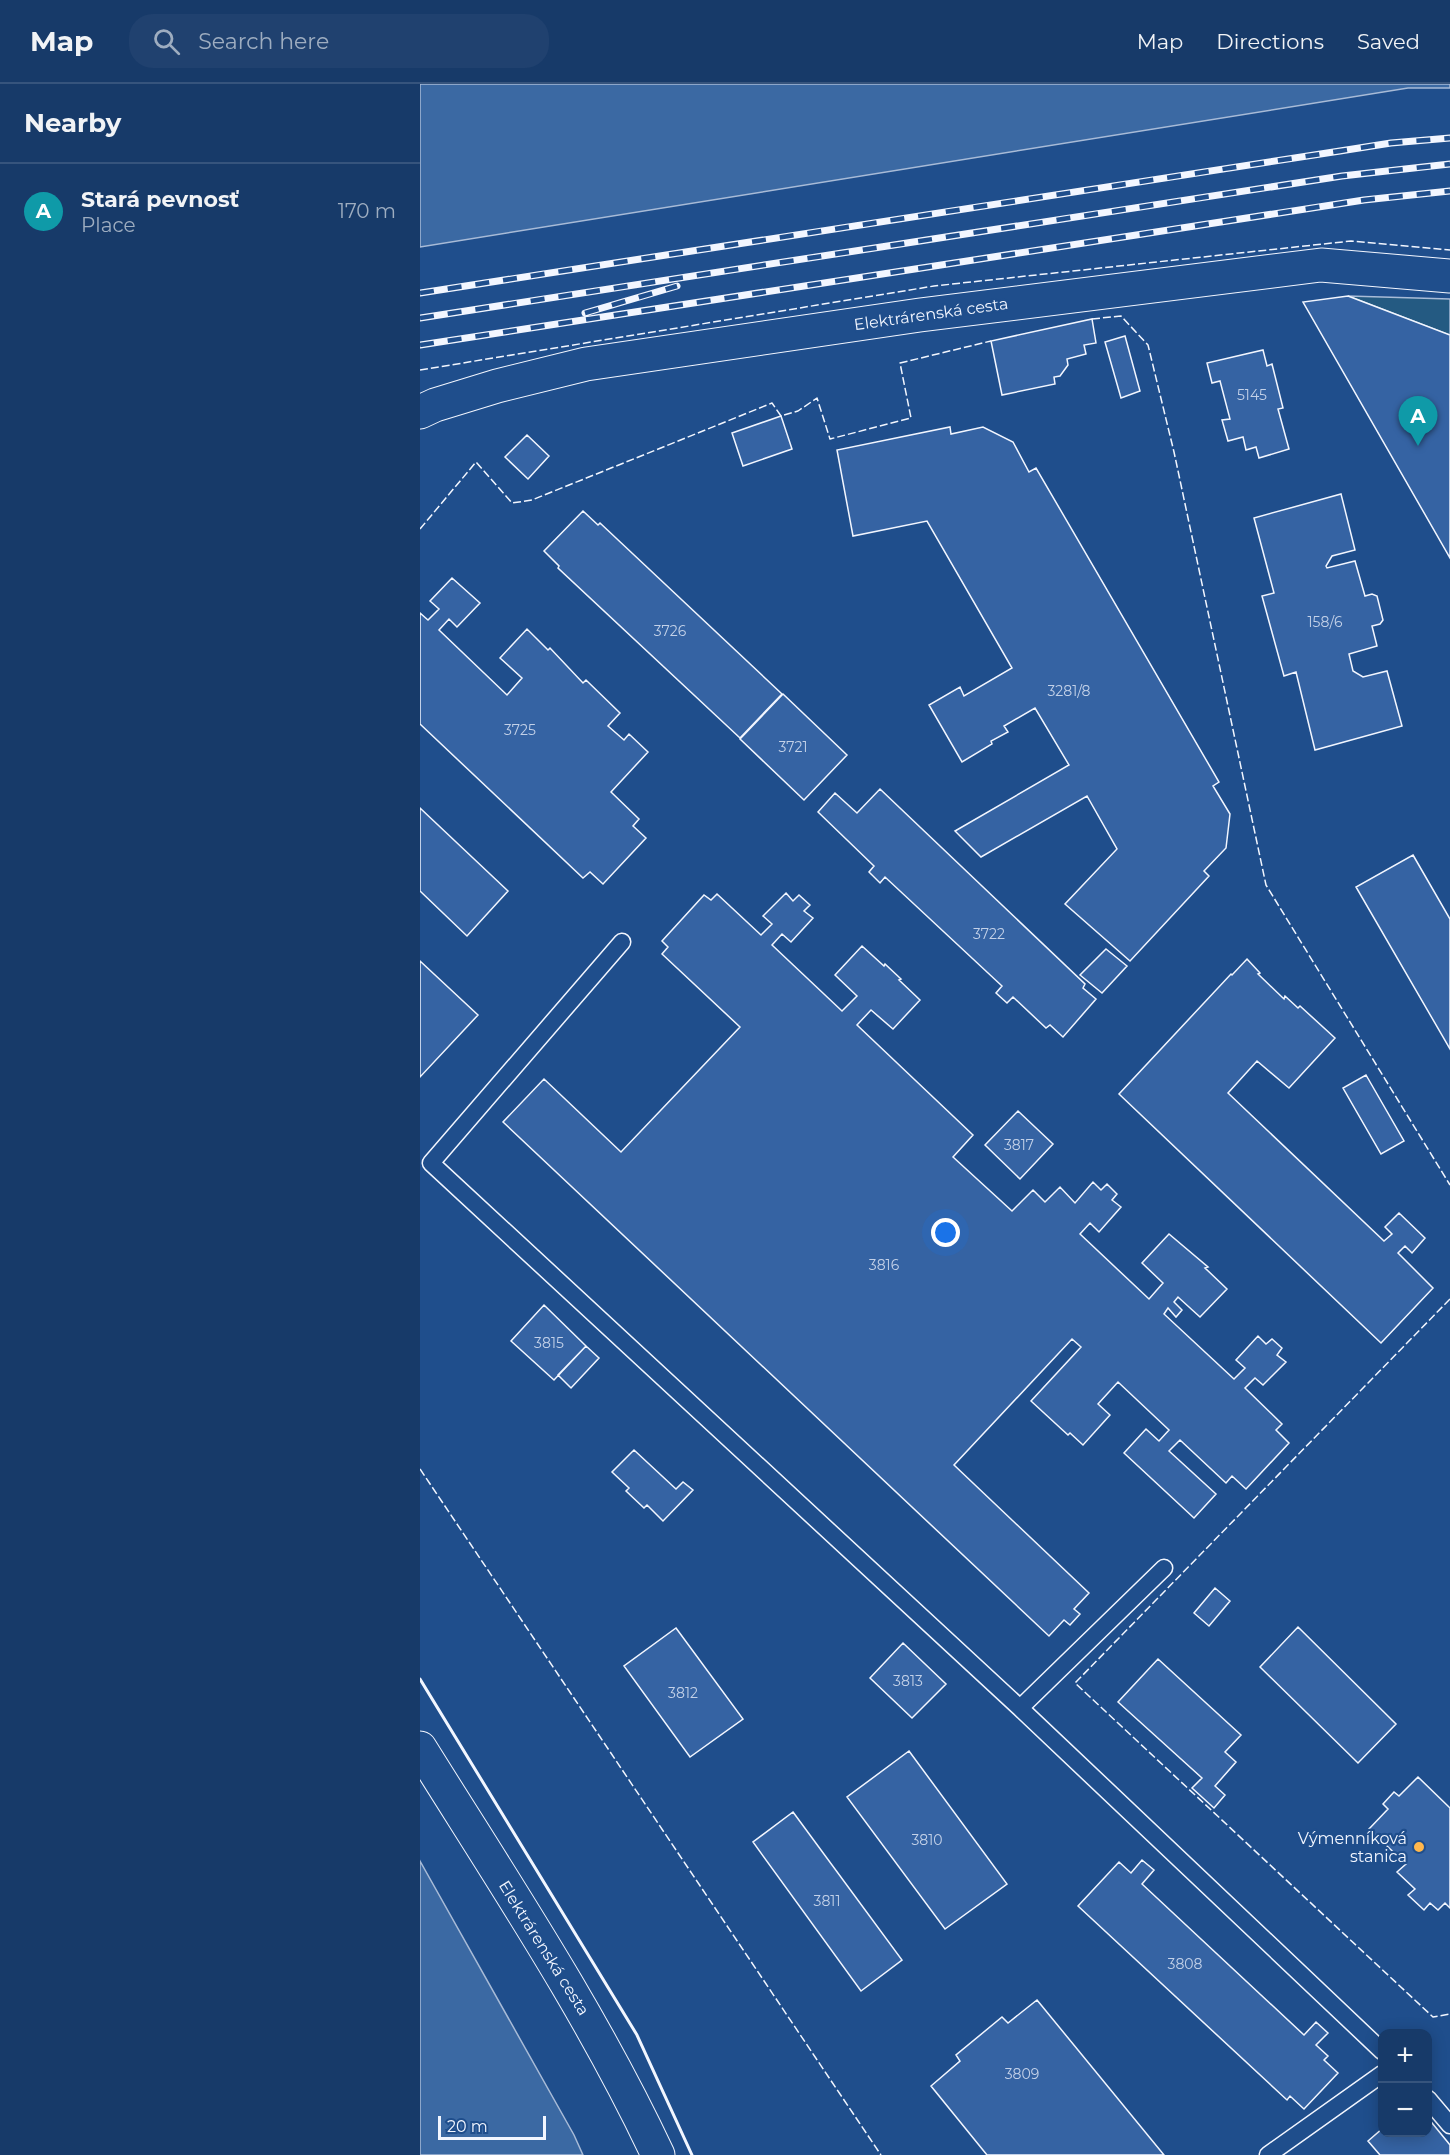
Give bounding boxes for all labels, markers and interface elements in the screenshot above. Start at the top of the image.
search box [129,14,549,68]
text: Map [30,24,93,58]
icon: search [150,25,183,58]
text: Search here [198,28,329,55]
text: Map [1137,29,1183,54]
text: Directions [1216,29,1324,54]
text: Saved [1357,29,1420,54]
text: Nearby [24,107,121,139]
text: Stará pevnosť [81,186,239,213]
text: A [36,199,51,223]
text: 170 m [338,199,396,223]
text: Place [81,213,136,237]
street label: Elektrárenská cesta [853,294,1009,334]
house number: 5145 [1237,386,1267,404]
pin: A [1398,396,1438,446]
house number: 158/6 [1308,613,1343,631]
house number: 3726 [654,622,687,640]
house number: 3281/8 [1047,682,1091,700]
house number: 3725 [504,721,536,739]
house number: 3721 [779,738,807,756]
house number: 3722 [973,925,1005,943]
house number: 3817 [1004,1136,1034,1154]
your location [931,1218,960,1247]
house number: 3816 [869,1256,900,1274]
house number: 3815 [534,1334,564,1352]
house number: 3813 [893,1672,923,1690]
house number: 3812 [668,1684,698,1702]
place label: Výmenníková stanica [1298,1829,1407,1866]
house number: 3810 [911,1831,943,1849]
marker: Výmenníková stanica [1412,1840,1426,1854]
street label: Elektrárenská cesta [495,1877,593,2019]
house number: 3811 [814,1892,840,1910]
house number: 3808 [1167,1955,1203,1973]
map controls [1378,2029,1432,2137]
button: + [1378,2029,1432,2083]
house number: 3809 [1005,2065,1039,2083]
button: − [1378,2083,1432,2137]
scale bar [438,2113,546,2140]
text: 20 m [447,2117,488,2136]

